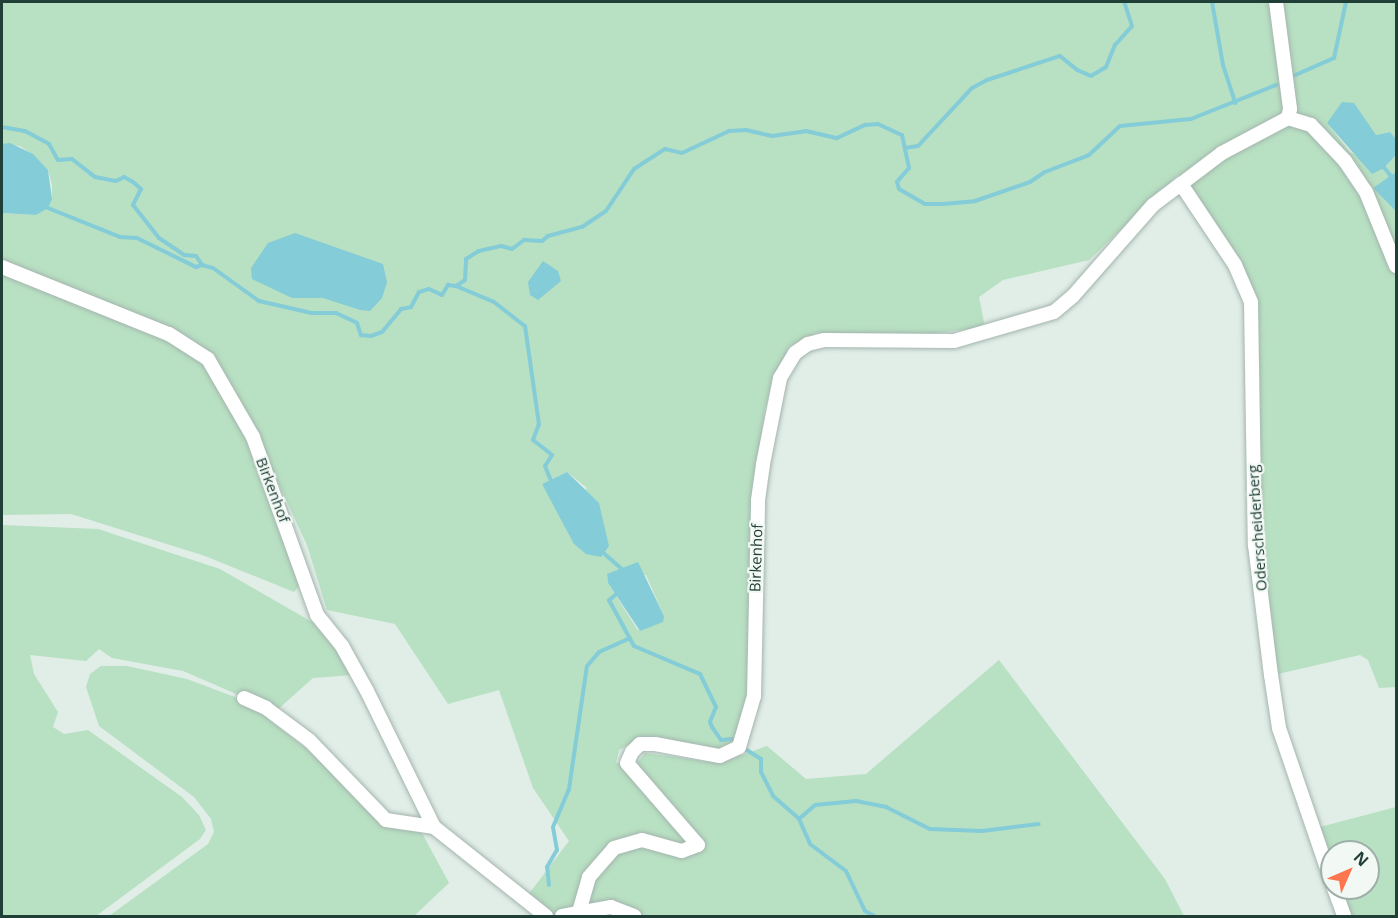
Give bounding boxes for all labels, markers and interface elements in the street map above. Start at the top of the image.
street label: Birkenhof [252,455,294,525]
street label: Oderscheiderberg [1244,464,1270,592]
street label: Birkenhof [746,524,766,592]
north arrow [1320,840,1380,900]
text: N [1349,846,1374,871]

